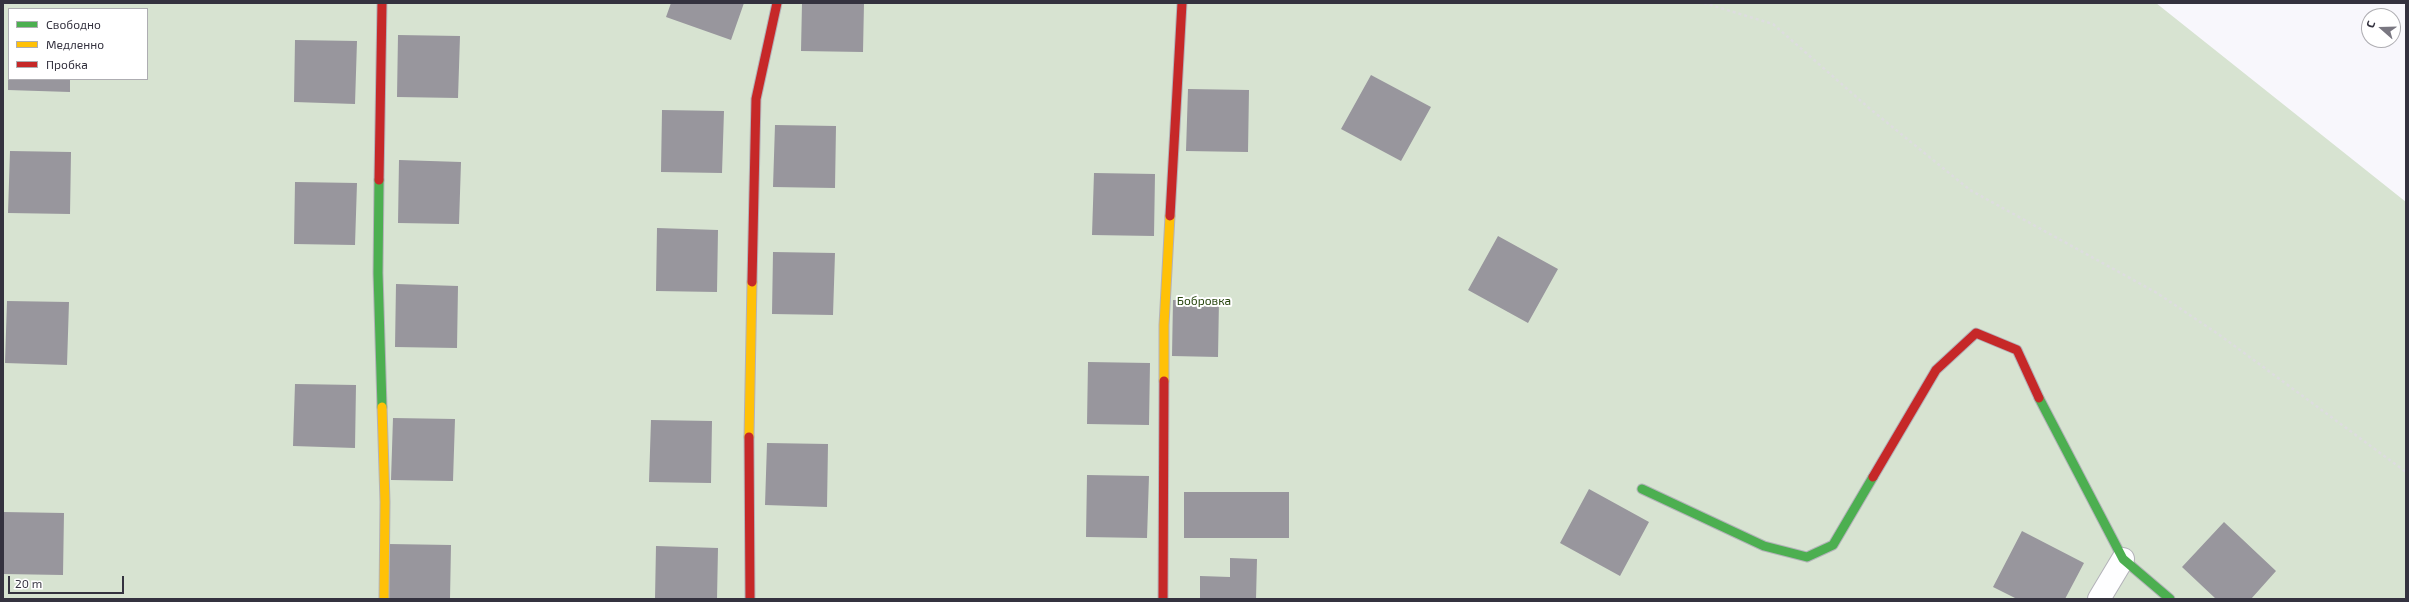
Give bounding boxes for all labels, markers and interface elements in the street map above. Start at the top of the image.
legend [8,8,148,80]
north arrow [2361,8,2401,48]
text: Свободно [46,17,101,31]
text: С [2363,19,2377,29]
text: Медленно [46,37,104,51]
text: Пробка [46,57,88,71]
park label: Бобровка [1177,294,1231,308]
scale bar [10,568,126,594]
text: 20 m [15,576,42,590]

